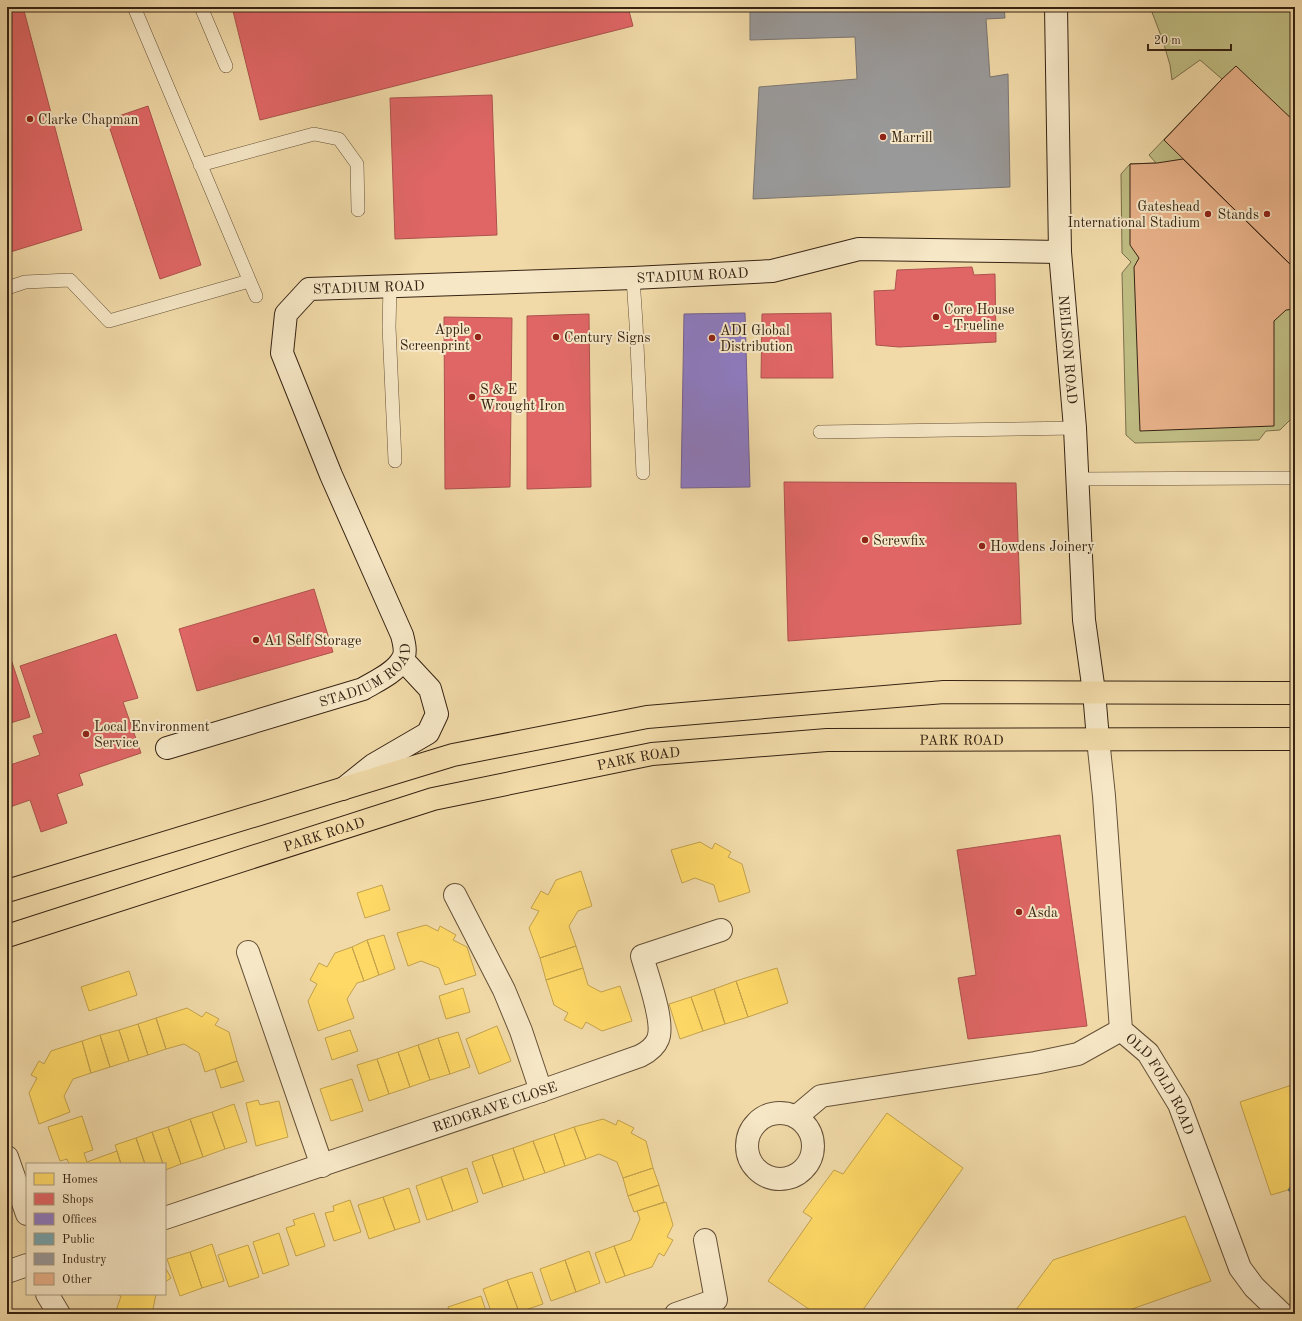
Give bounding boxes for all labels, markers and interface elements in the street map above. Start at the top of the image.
scale bar [1148,26,1231,52]
text: 20 m [1154,35,1181,47]
place label: Clarke Chapman [38,113,139,127]
marker: Clarke Chapman [25,114,35,124]
place label: Marrill [891,131,933,145]
marker: Marrill [878,132,888,142]
place label: Gateshead International Stadium [1067,200,1200,230]
place label: Stands [1218,208,1259,222]
marker: Gateshead International Stadium [1203,209,1213,219]
marker: Stands [1262,209,1272,219]
street label: STADIUM ROAD [636,266,749,286]
street label: STADIUM ROAD [313,279,425,297]
street label: NEILSON ROAD [1056,295,1079,405]
place label: Core House - Trueline [944,303,1014,333]
marker: Core House - Trueline [931,312,941,322]
place label: Apple Screenprint [400,323,470,353]
place label: ADI Global Distribution [720,324,793,354]
place label: Century Signs [564,331,651,345]
marker: Apple Screenprint [473,332,483,342]
marker: Century Signs [551,332,561,342]
marker: ADI Global Distribution [707,333,717,343]
place label: S & E Wrought Iron [480,383,565,413]
marker: S & E Wrought Iron [467,392,477,402]
place label: Screwfix [873,534,926,548]
marker: Screwfix [860,535,870,545]
place label: Howdens Joinery [990,540,1095,554]
marker: Howdens Joinery [977,541,987,551]
place label: A1 Self Storage [264,634,361,648]
marker: A1 Self Storage [251,635,261,645]
street label: STADIUM ROAD [318,643,413,710]
place label: Local Environment Service [94,720,210,750]
marker: Local Environment Service [81,729,91,739]
street label: PARK ROAD [919,734,1004,748]
street label: PARK ROAD [596,746,681,773]
street label: PARK ROAD [282,815,367,855]
place label: Asda [1027,906,1058,920]
marker: Asda [1014,907,1024,917]
street label: OLD FOLD ROAD [1123,1031,1196,1137]
street label: REDGRAVE CLOSE [431,1080,559,1135]
legend [26,1163,166,1295]
text: Homes [62,1174,98,1186]
text: Shops [62,1194,93,1206]
text: Offices [62,1214,97,1226]
text: Public [62,1234,94,1246]
text: Industry [62,1254,107,1266]
text: Other [62,1274,92,1286]

